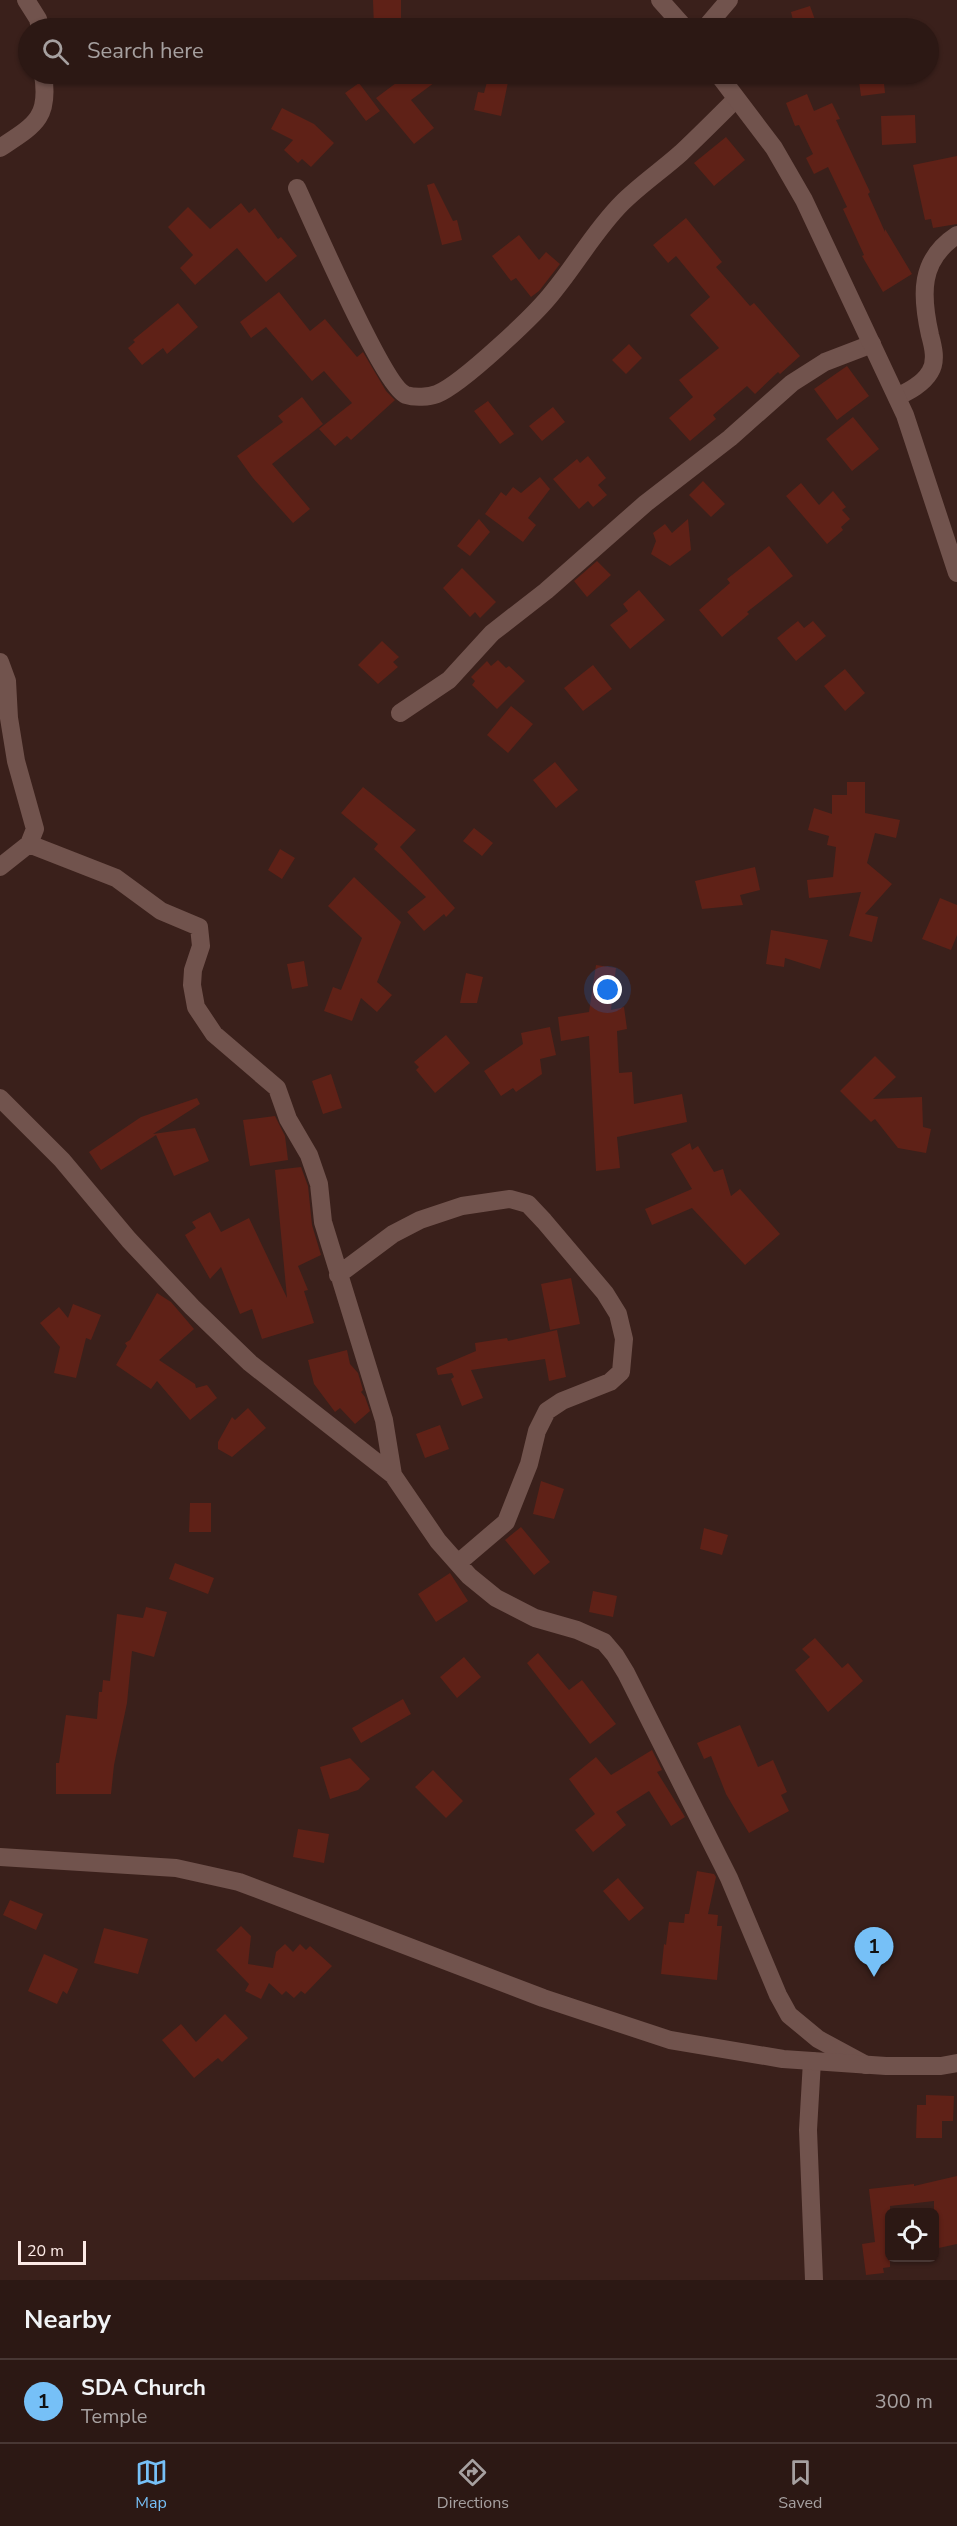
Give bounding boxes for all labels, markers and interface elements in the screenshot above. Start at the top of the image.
search box [18,18,939,84]
icon: search [39,35,72,68]
text: Search here [87,36,204,66]
your location [593,975,622,1004]
pin: 1 [854,1928,894,1977]
map controls [885,2208,939,2262]
button: locate [885,2208,939,2262]
scale bar [18,2238,86,2266]
text: 20 m [27,2240,64,2262]
text: Nearby [24,2302,111,2337]
text: SDA Church [81,2373,206,2403]
text: 1 [38,2388,50,2415]
text: 300 m [875,2388,933,2415]
text: Temple [81,2403,147,2430]
tab: Map [135,2456,168,2514]
tab: Directions [437,2456,509,2514]
tab: Saved [778,2456,822,2514]

